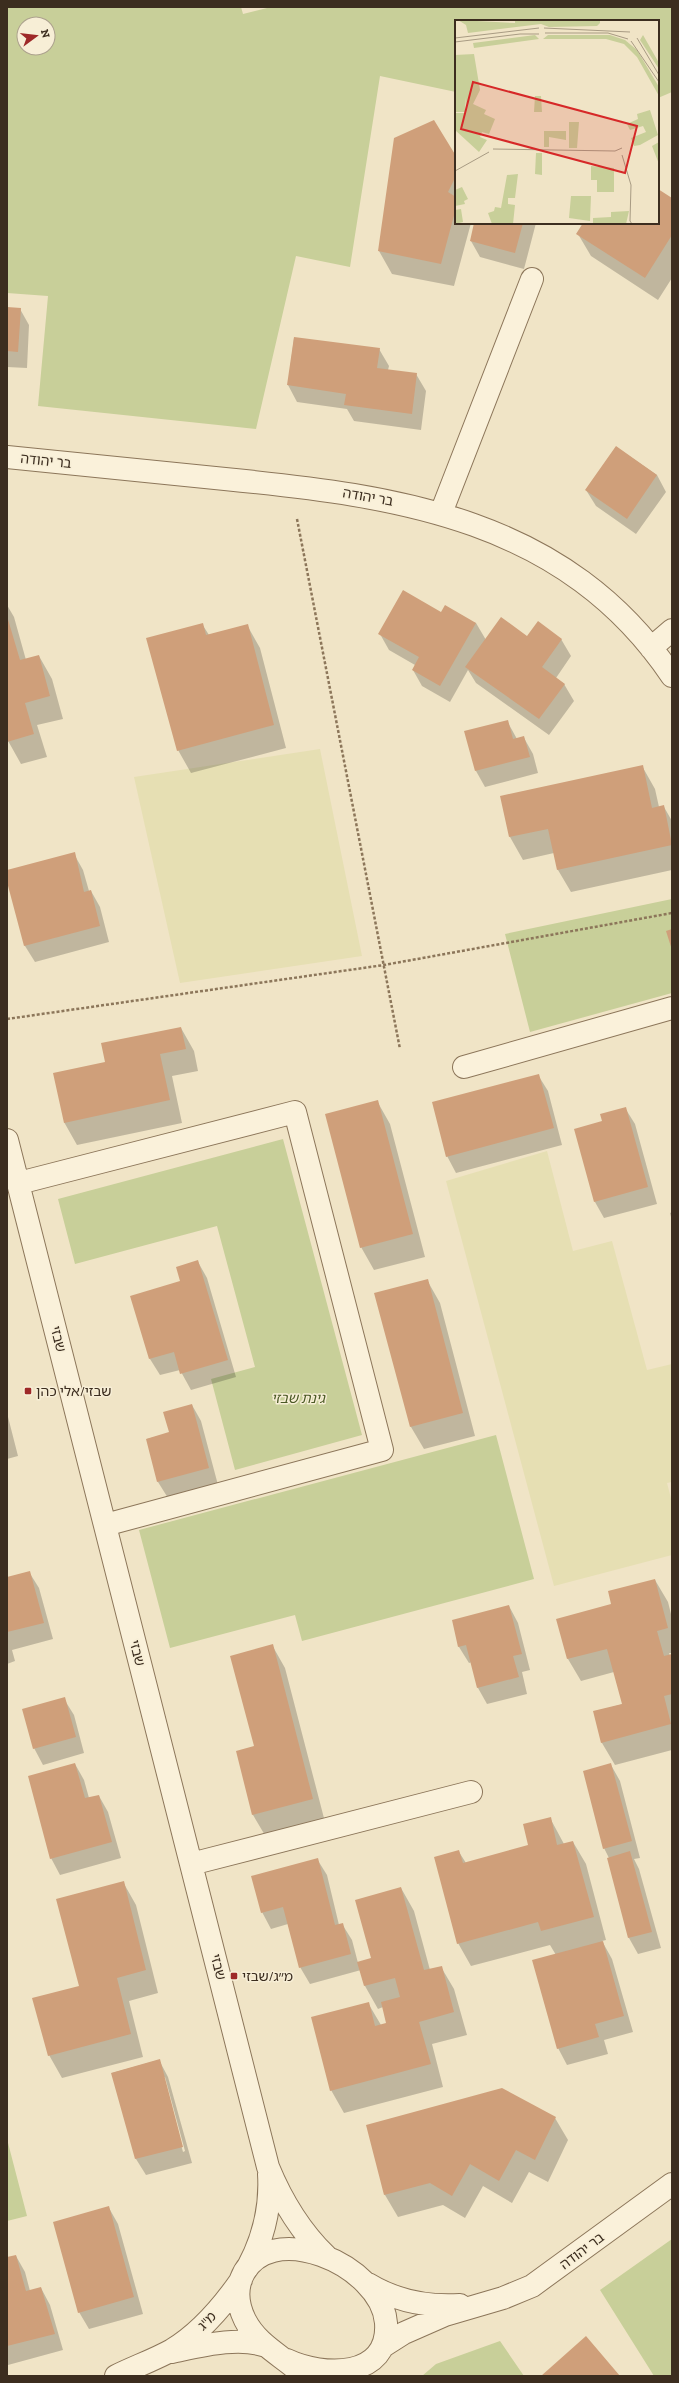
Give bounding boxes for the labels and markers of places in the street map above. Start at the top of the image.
place label: שבזי/אלי כהן [36,1383,111,1400]
marker: שבזי/אלי כהן [23,1386,33,1396]
place label: מ״ג/שבזי [242,1968,293,1985]
marker: מ״ג/שבזי [229,1971,239,1981]

